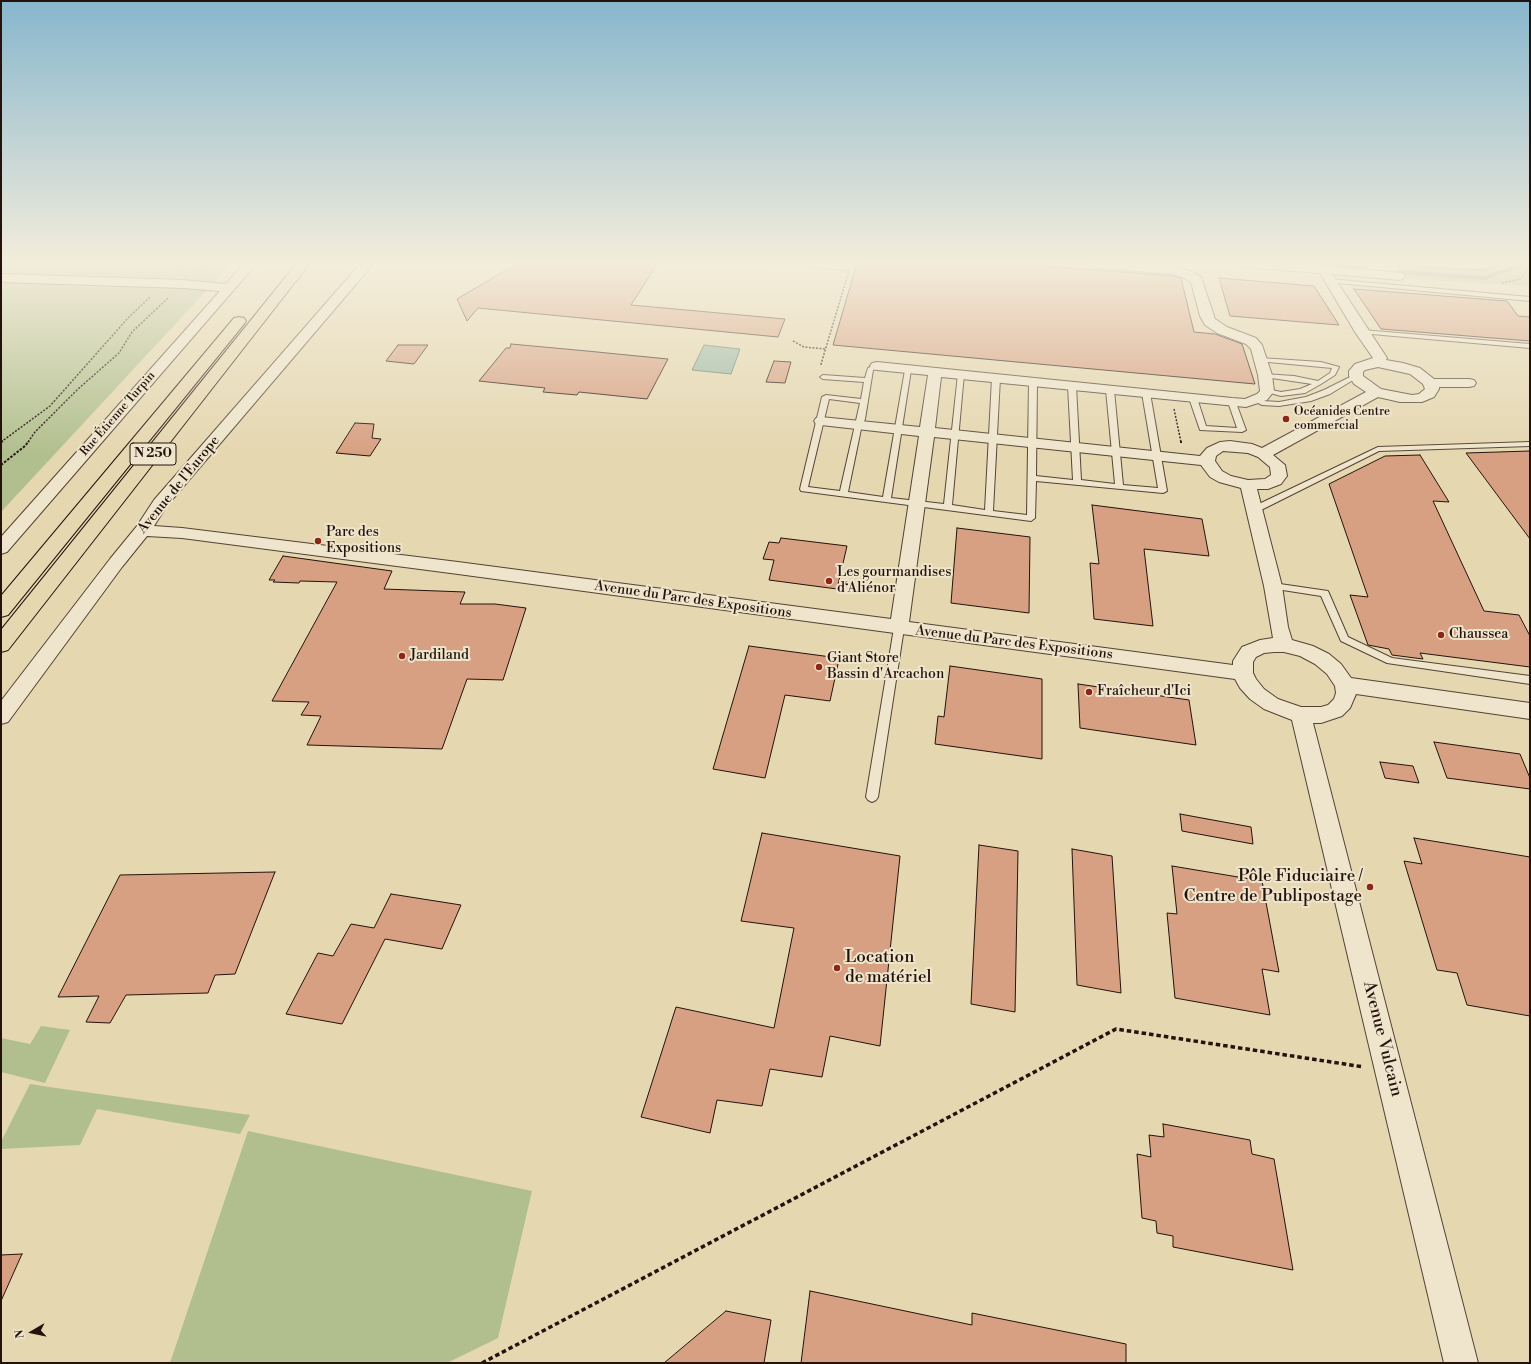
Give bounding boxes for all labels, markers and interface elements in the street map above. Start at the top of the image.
street label: Rue Étienne Turpin [77,369,159,459]
place label: Océanides Centre commercial [1294,405,1390,433]
marker: Océanides Centre commercial [1281,414,1291,424]
street label: Avenue de l'Europe [134,433,224,537]
road number: N 250 [130,443,176,465]
place label: Parc des Expositions [326,525,401,558]
marker: Parc des Expositions [313,536,323,546]
place label: Les gourmandises d‘Aliénor [837,565,951,598]
marker: Les gourmandises d‘Aliénor [824,576,834,586]
street label: Avenue du Parc des Expositions [593,578,793,622]
street label: Avenue du Parc des Expositions [914,623,1114,663]
place label: Chaussea [1449,627,1508,643]
marker: Chaussea [1436,630,1446,640]
place label: Jardiland [410,648,469,664]
marker: Jardiland [397,651,407,661]
place label: Giant Store Bassin d'Arcachon [827,651,944,684]
marker: Giant Store Bassin d'Arcachon [814,662,824,672]
place label: Fraîcheur d'Ici [1097,684,1191,700]
marker: Fraîcheur d'Ici [1084,687,1094,697]
place label: Pôle Fiduciaire / Centre de Publipostage [1184,867,1362,907]
marker: Pôle Fiduciaire / Centre de Publipostage [1365,882,1375,892]
place label: Location de matériel [845,948,932,988]
marker: Location de matériel [832,963,842,973]
street label: Avenue Vulcain [1358,979,1406,1099]
north arrow [12,1312,52,1352]
text: N [13,1328,28,1339]

